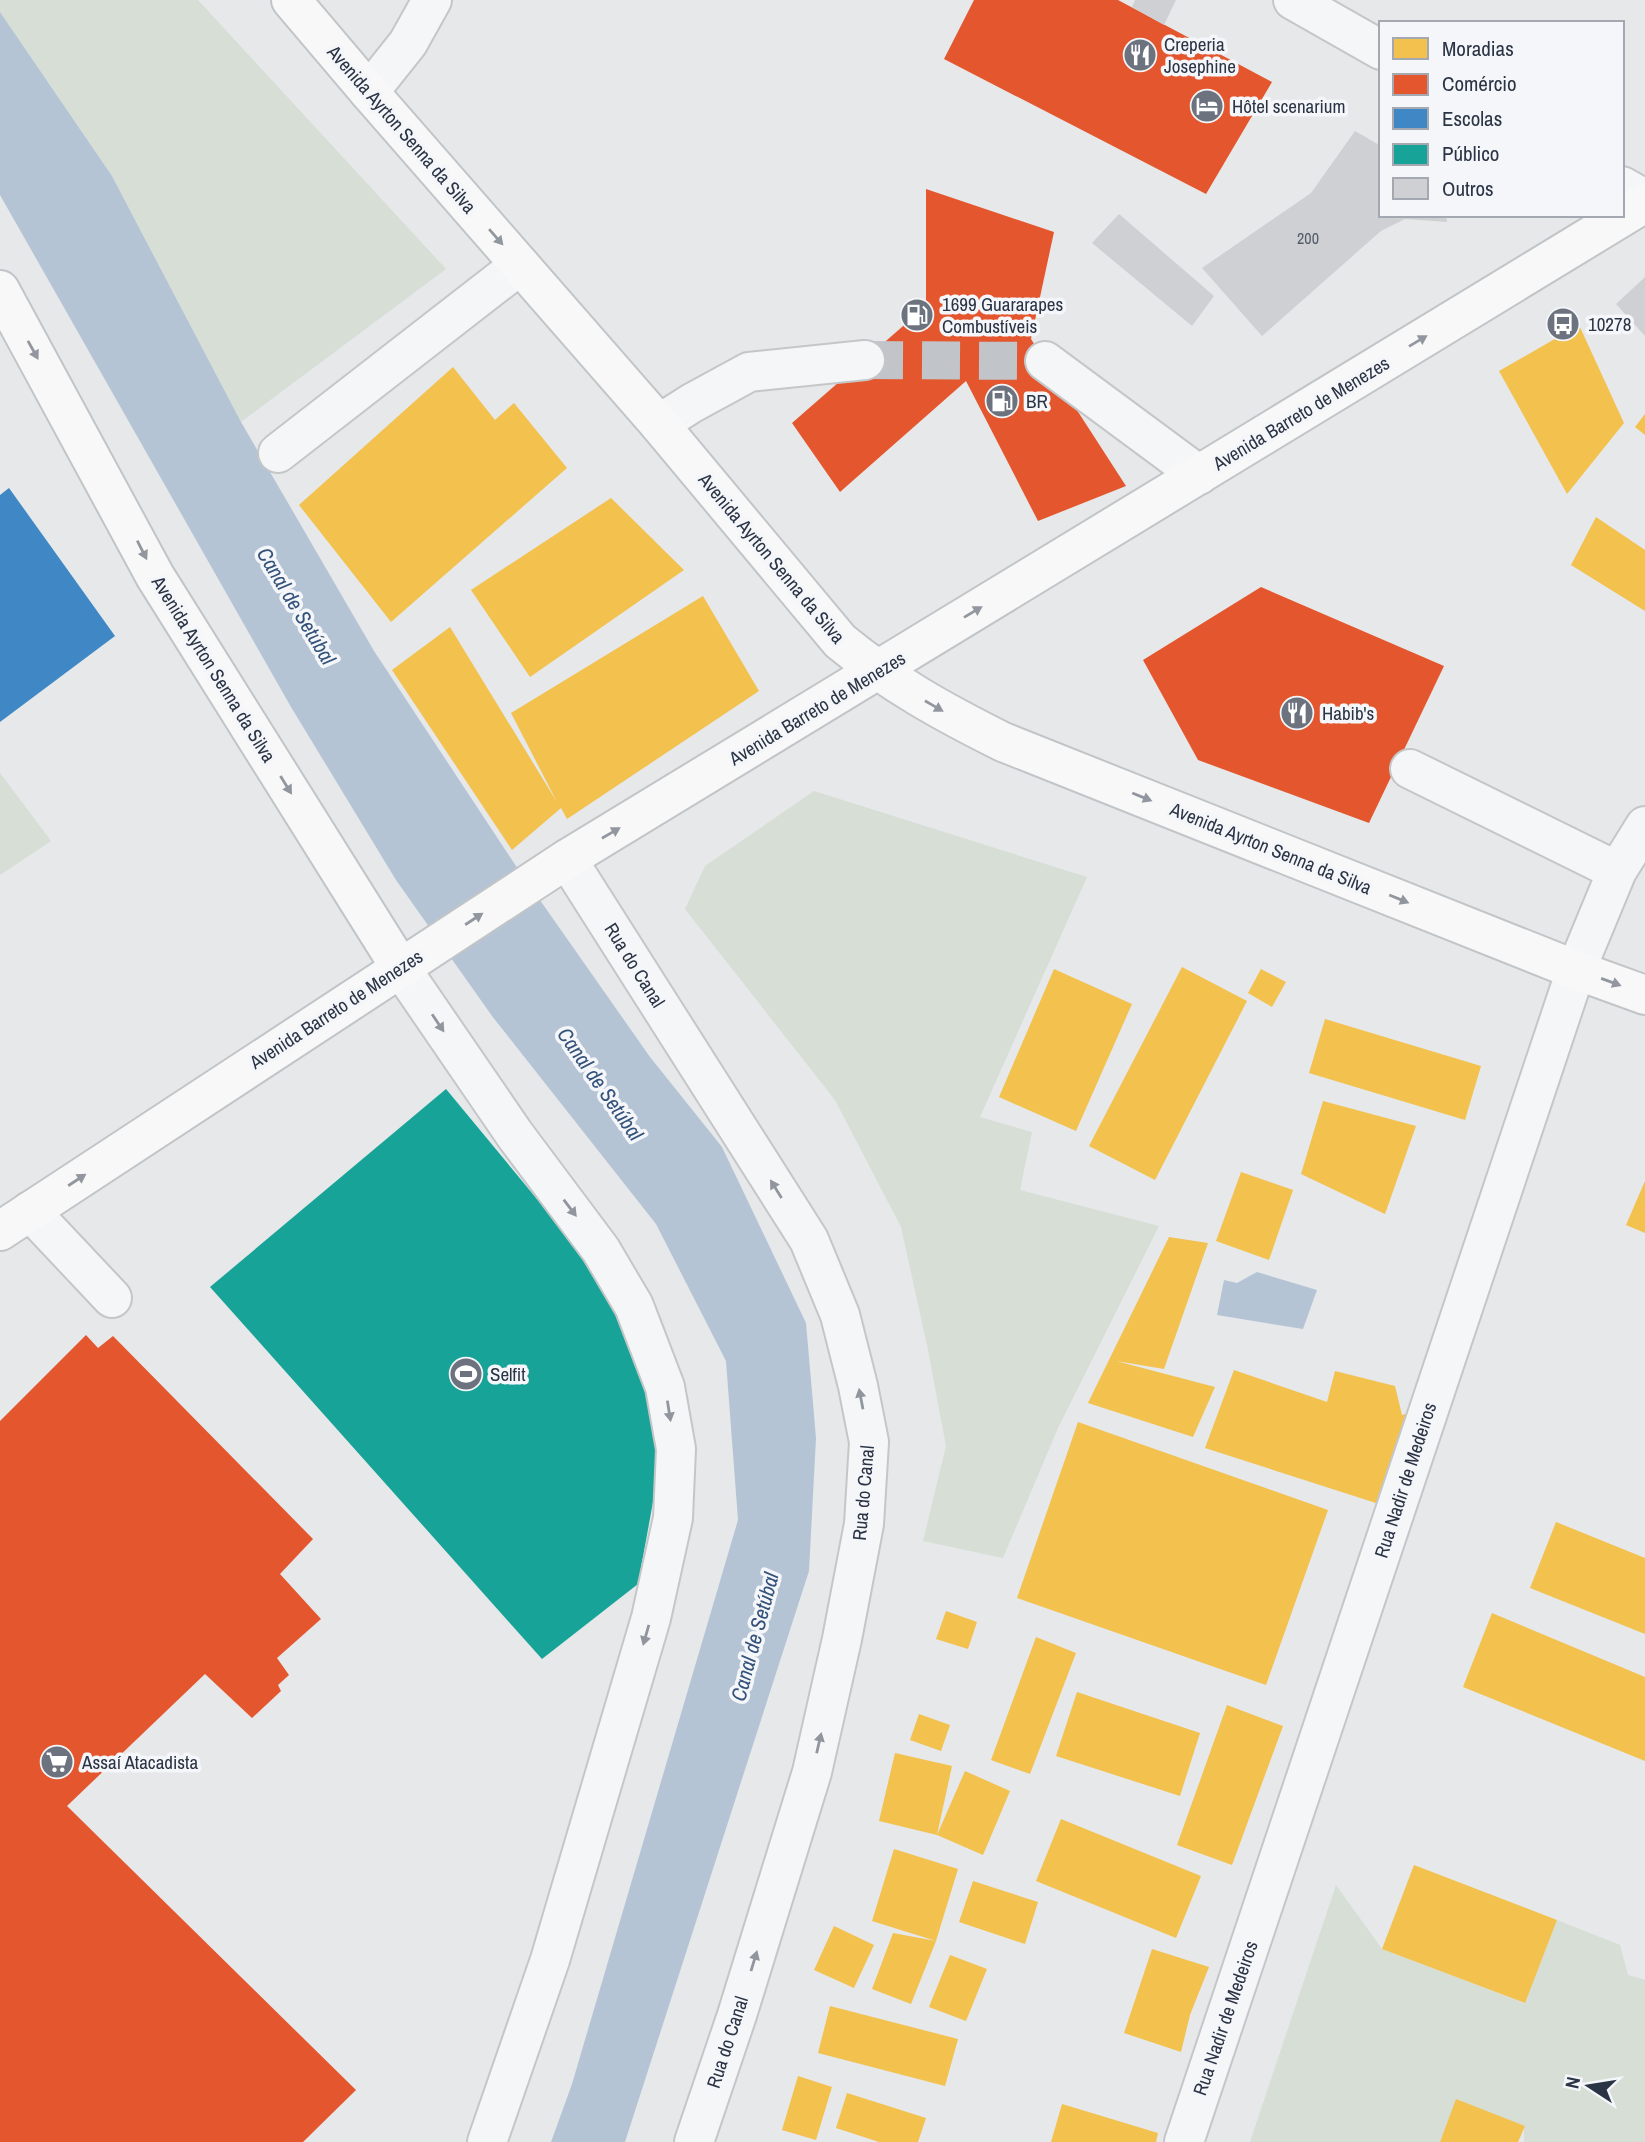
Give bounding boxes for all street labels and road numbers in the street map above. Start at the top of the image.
street label: Avenida Ayrton Senna da Silva [321,39,483,219]
street label: Avenida Barreto de Menezes [1207,350,1394,477]
street label: Avenida Ayrton Senna da Silva [692,466,851,649]
street label: Avenida Ayrton Senna da Silva [145,570,282,767]
street label: Avenida Barreto de Menezes [723,645,910,772]
street label: Avenida Ayrton Senna da Silva [1165,795,1376,900]
street label: Rua do Canal [599,918,671,1012]
street label: Avenida Barreto de Menezes [244,943,428,1075]
street label: Rua Nadir de Medeiros [1368,1399,1442,1561]
street label: Rua do Canal [846,1444,880,1542]
street label: Rua Nadir de Medeiros [1186,1937,1264,2099]
street label: Rua do Canal [700,1993,754,2091]

